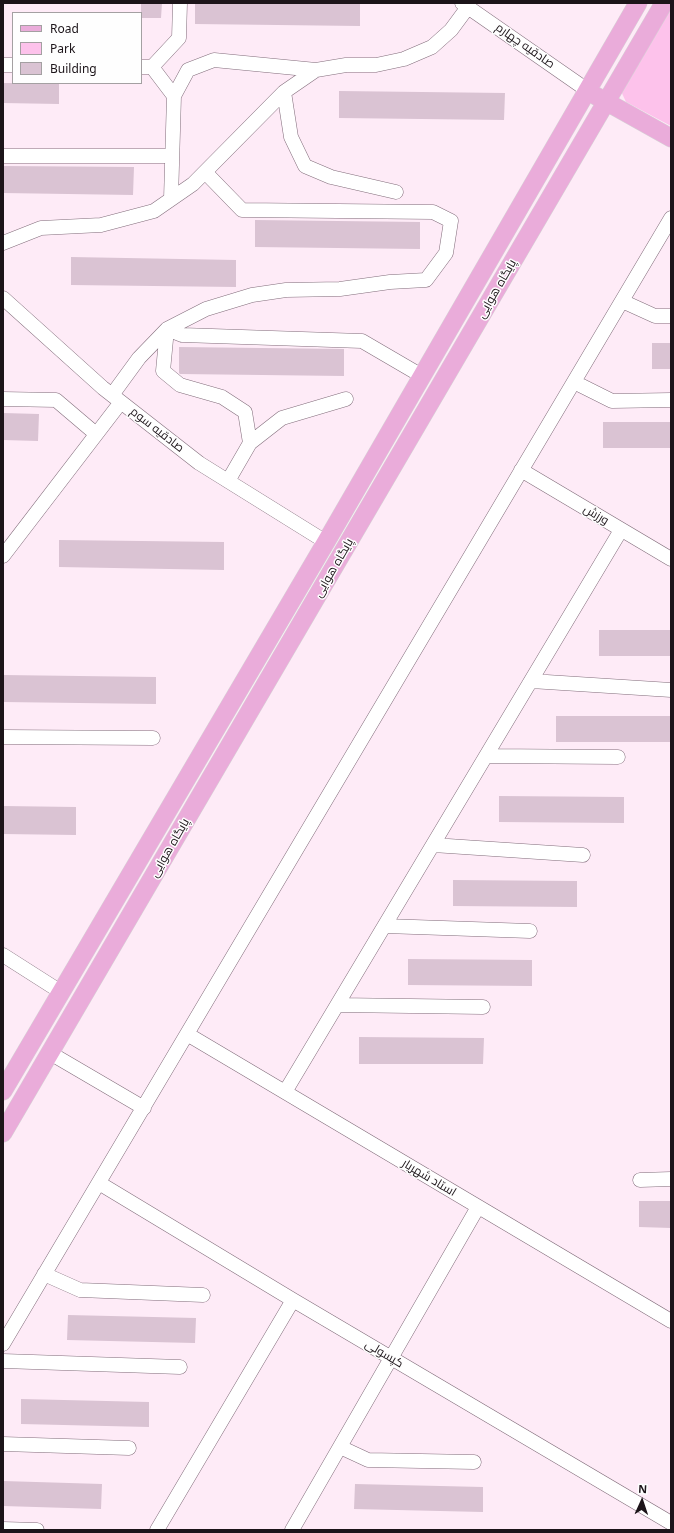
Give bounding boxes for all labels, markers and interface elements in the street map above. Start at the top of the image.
legend [12,12,142,84]
text: Road [50,20,79,37]
street label: صادقیه چهارم [493,20,557,72]
text: Park [50,40,75,57]
text: Building [50,60,97,77]
street label: پایگاه هوایی [474,257,520,321]
street label: صادقیه سوم [127,404,187,456]
street label: ورزش [581,502,611,528]
street label: پایگاه هوایی [311,536,357,600]
street label: پایگاه هوایی [147,816,193,880]
street label: استاد شهریار [399,1156,459,1200]
street label: کپسولی [362,1337,406,1371]
north arrow [622,1481,662,1521]
text: N [638,1481,648,1496]

